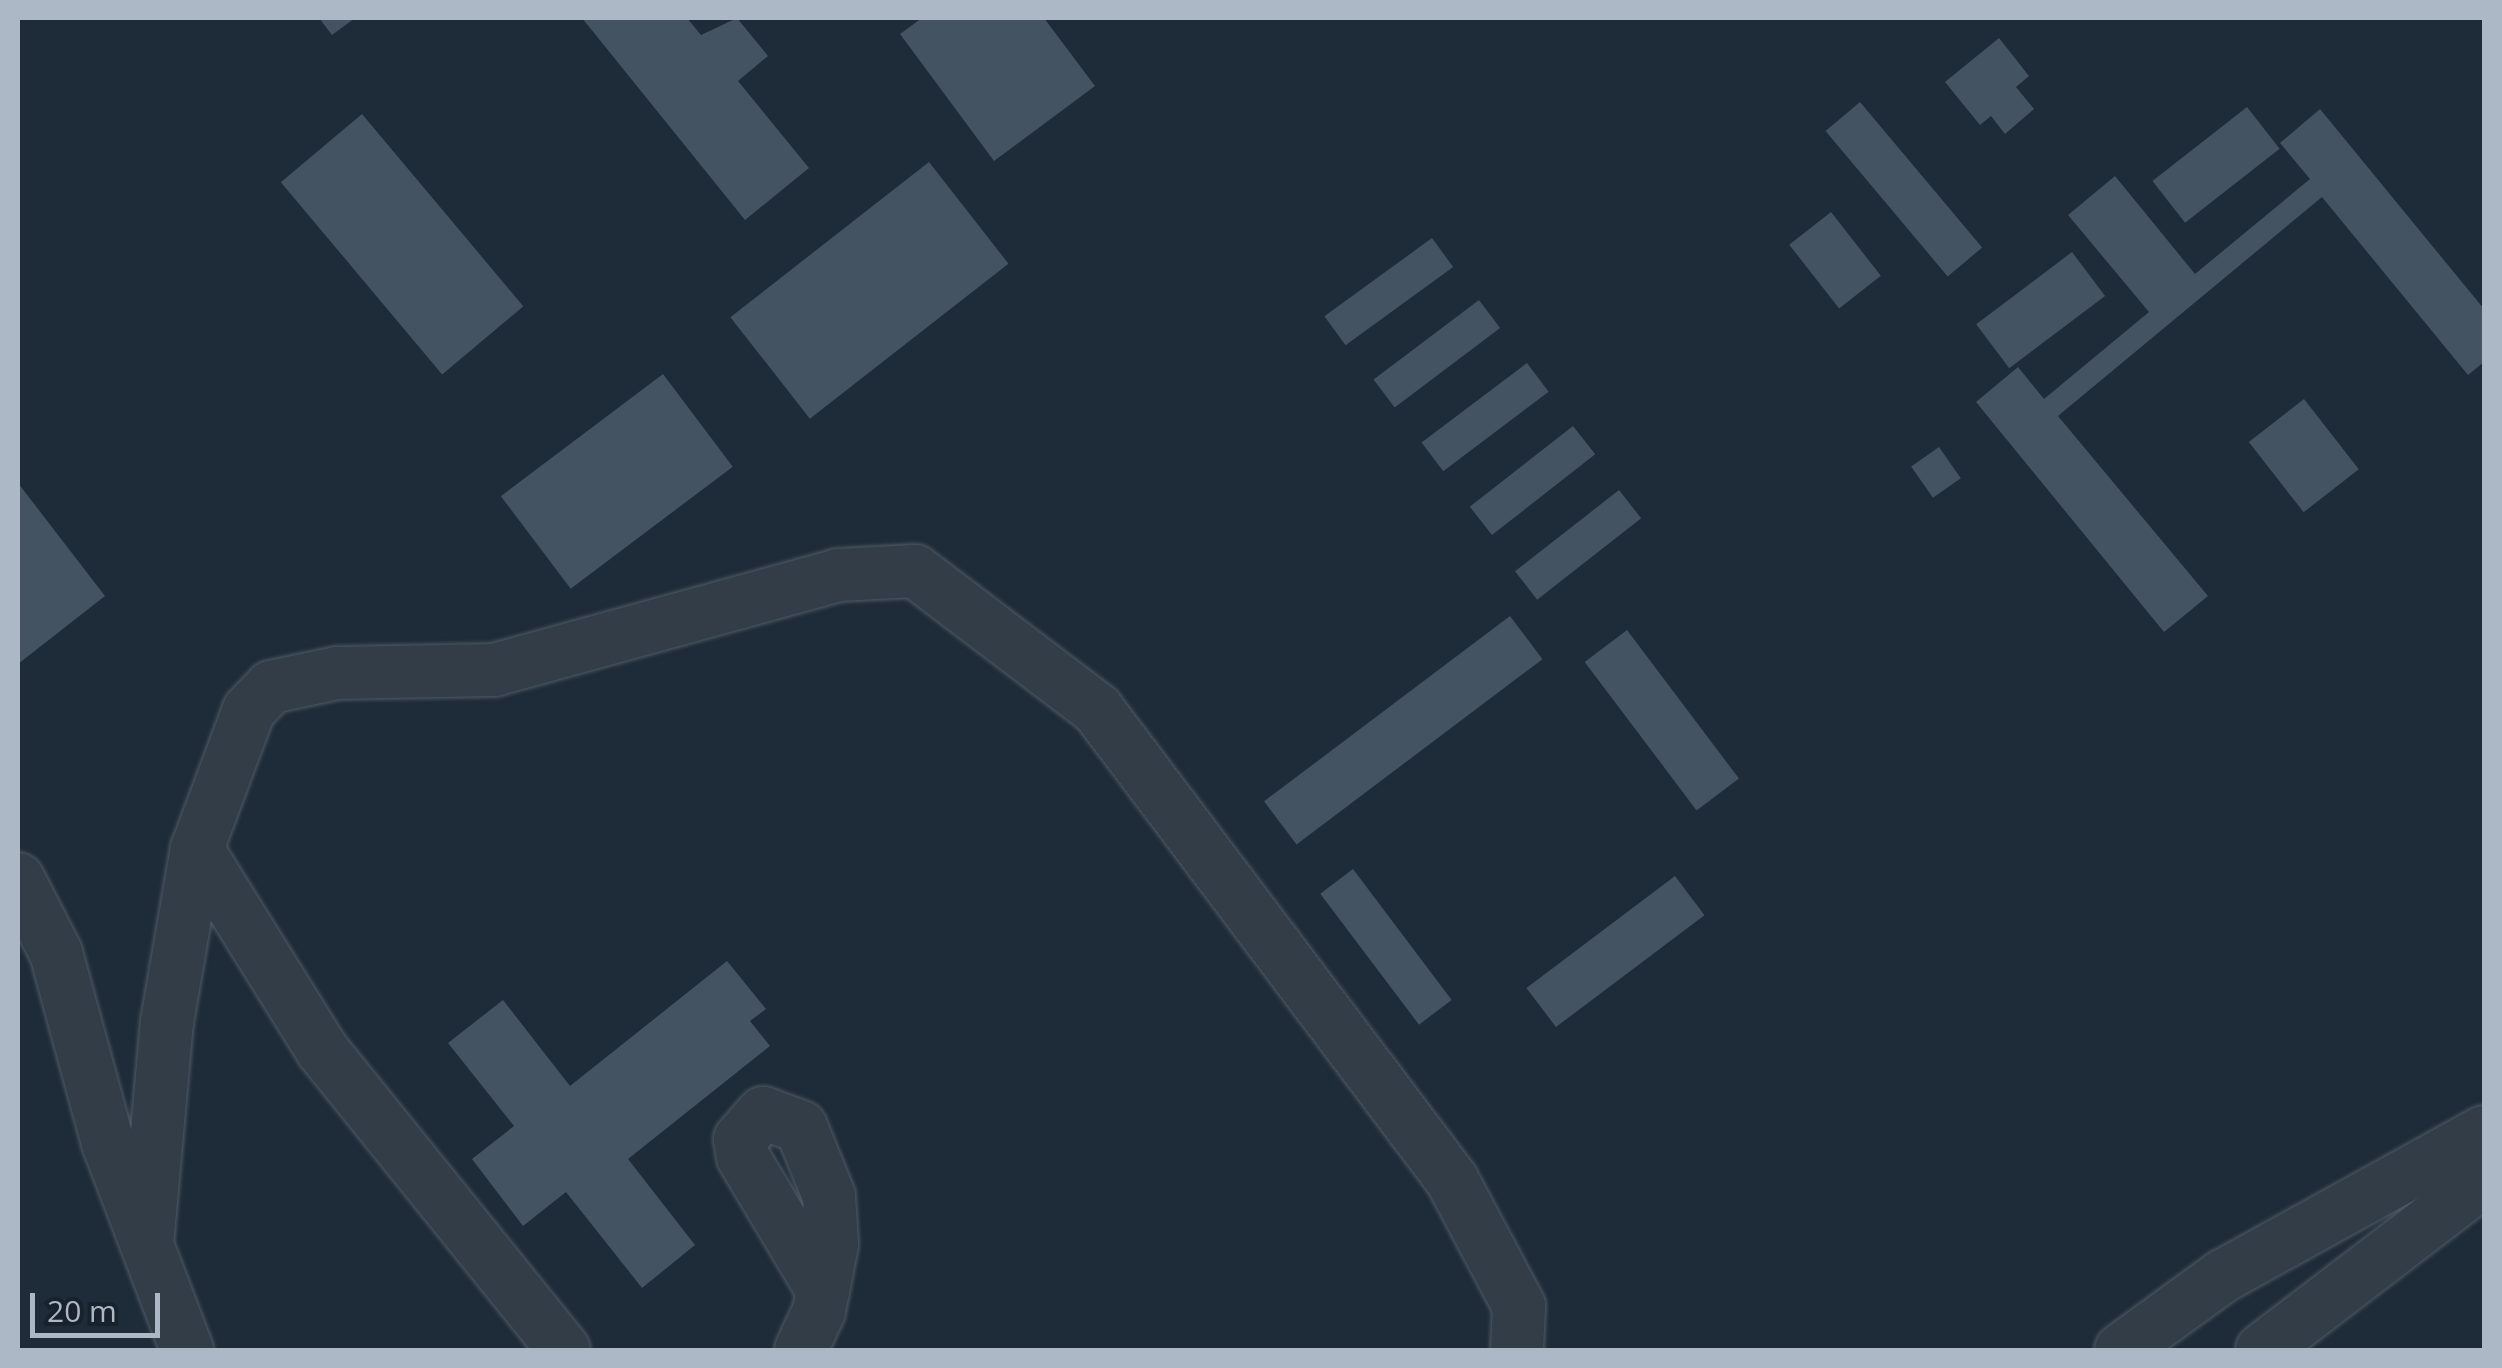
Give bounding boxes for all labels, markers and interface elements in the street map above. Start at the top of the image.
scale bar [35,1273,165,1335]
text: 20 m [47,1290,117,1331]

